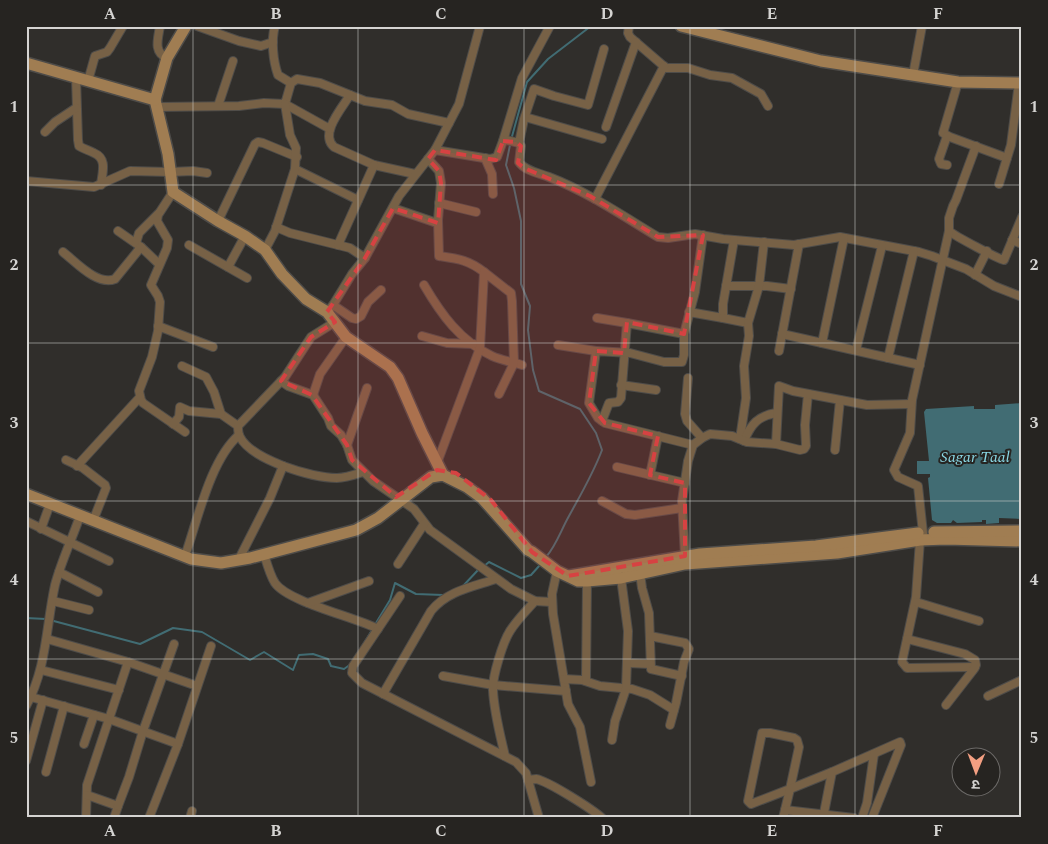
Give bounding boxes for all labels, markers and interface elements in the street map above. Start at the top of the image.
text: A [104,2,117,26]
text: B [270,2,282,26]
text: C [435,2,447,26]
text: D [601,2,614,26]
text: E [767,2,777,26]
text: F [933,2,943,26]
text: 1 [10,95,18,119]
text: 1 [1030,95,1038,119]
text: 2 [10,253,19,277]
text: 2 [1030,253,1039,277]
text: 3 [10,411,19,435]
text: 3 [1030,411,1039,435]
water label: Sagar Taal [940,445,1010,469]
text: 4 [10,568,19,592]
text: 4 [1030,568,1039,592]
text: 5 [10,726,18,750]
text: 5 [1030,726,1038,750]
north arrow [950,746,1000,796]
text: उ [971,774,980,795]
text: A [104,819,117,843]
text: B [270,819,282,843]
text: C [435,819,447,843]
text: D [601,819,614,843]
text: E [767,819,777,843]
text: F [933,819,943,843]

